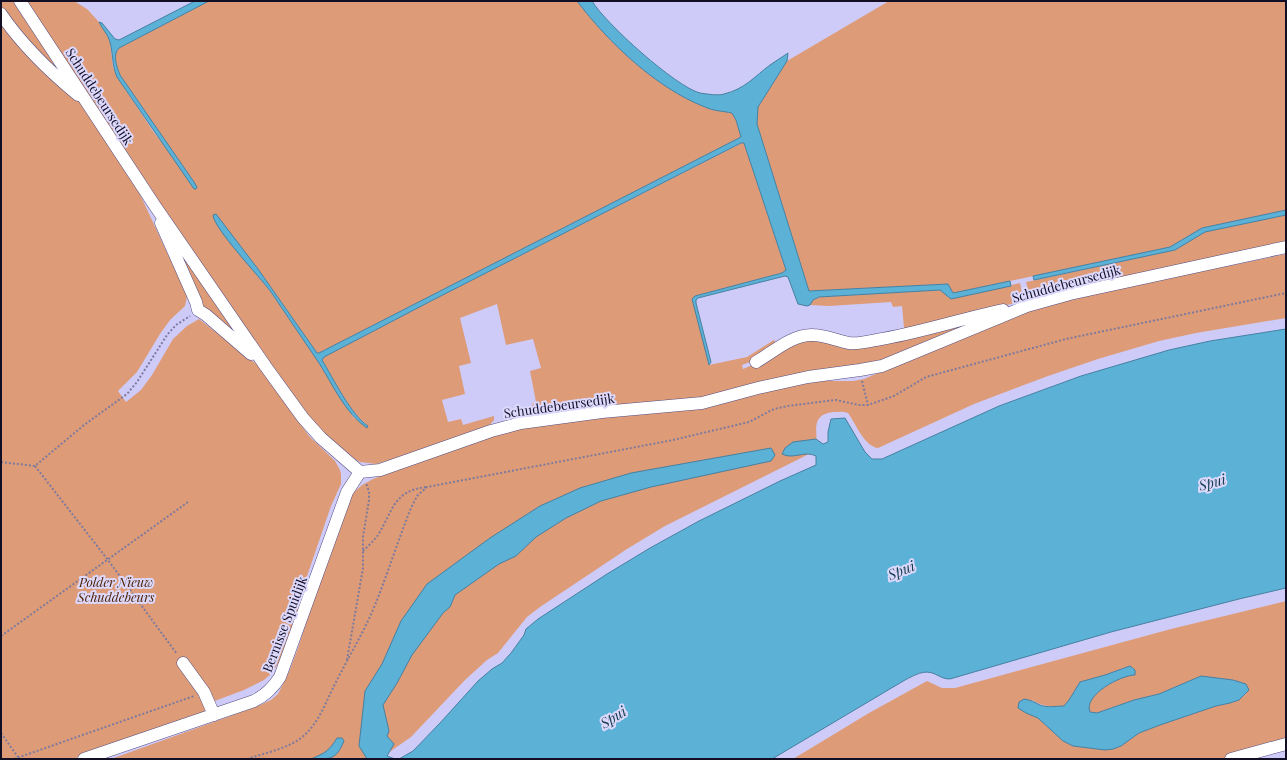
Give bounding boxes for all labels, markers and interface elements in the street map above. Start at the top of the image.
street label: Schuddebeursedijk [62,44,138,148]
street label: Schuddebeursedijk [1010,260,1123,306]
street label: Schuddebeursedijk [502,389,616,421]
water label: Spui [1195,469,1228,495]
water label: Spui [884,556,918,584]
park label: Polder Nieuw Schuddebeurs [77,573,154,605]
street label: Bernisse Spuidijk [258,573,310,674]
water label: Spui [595,701,630,733]

